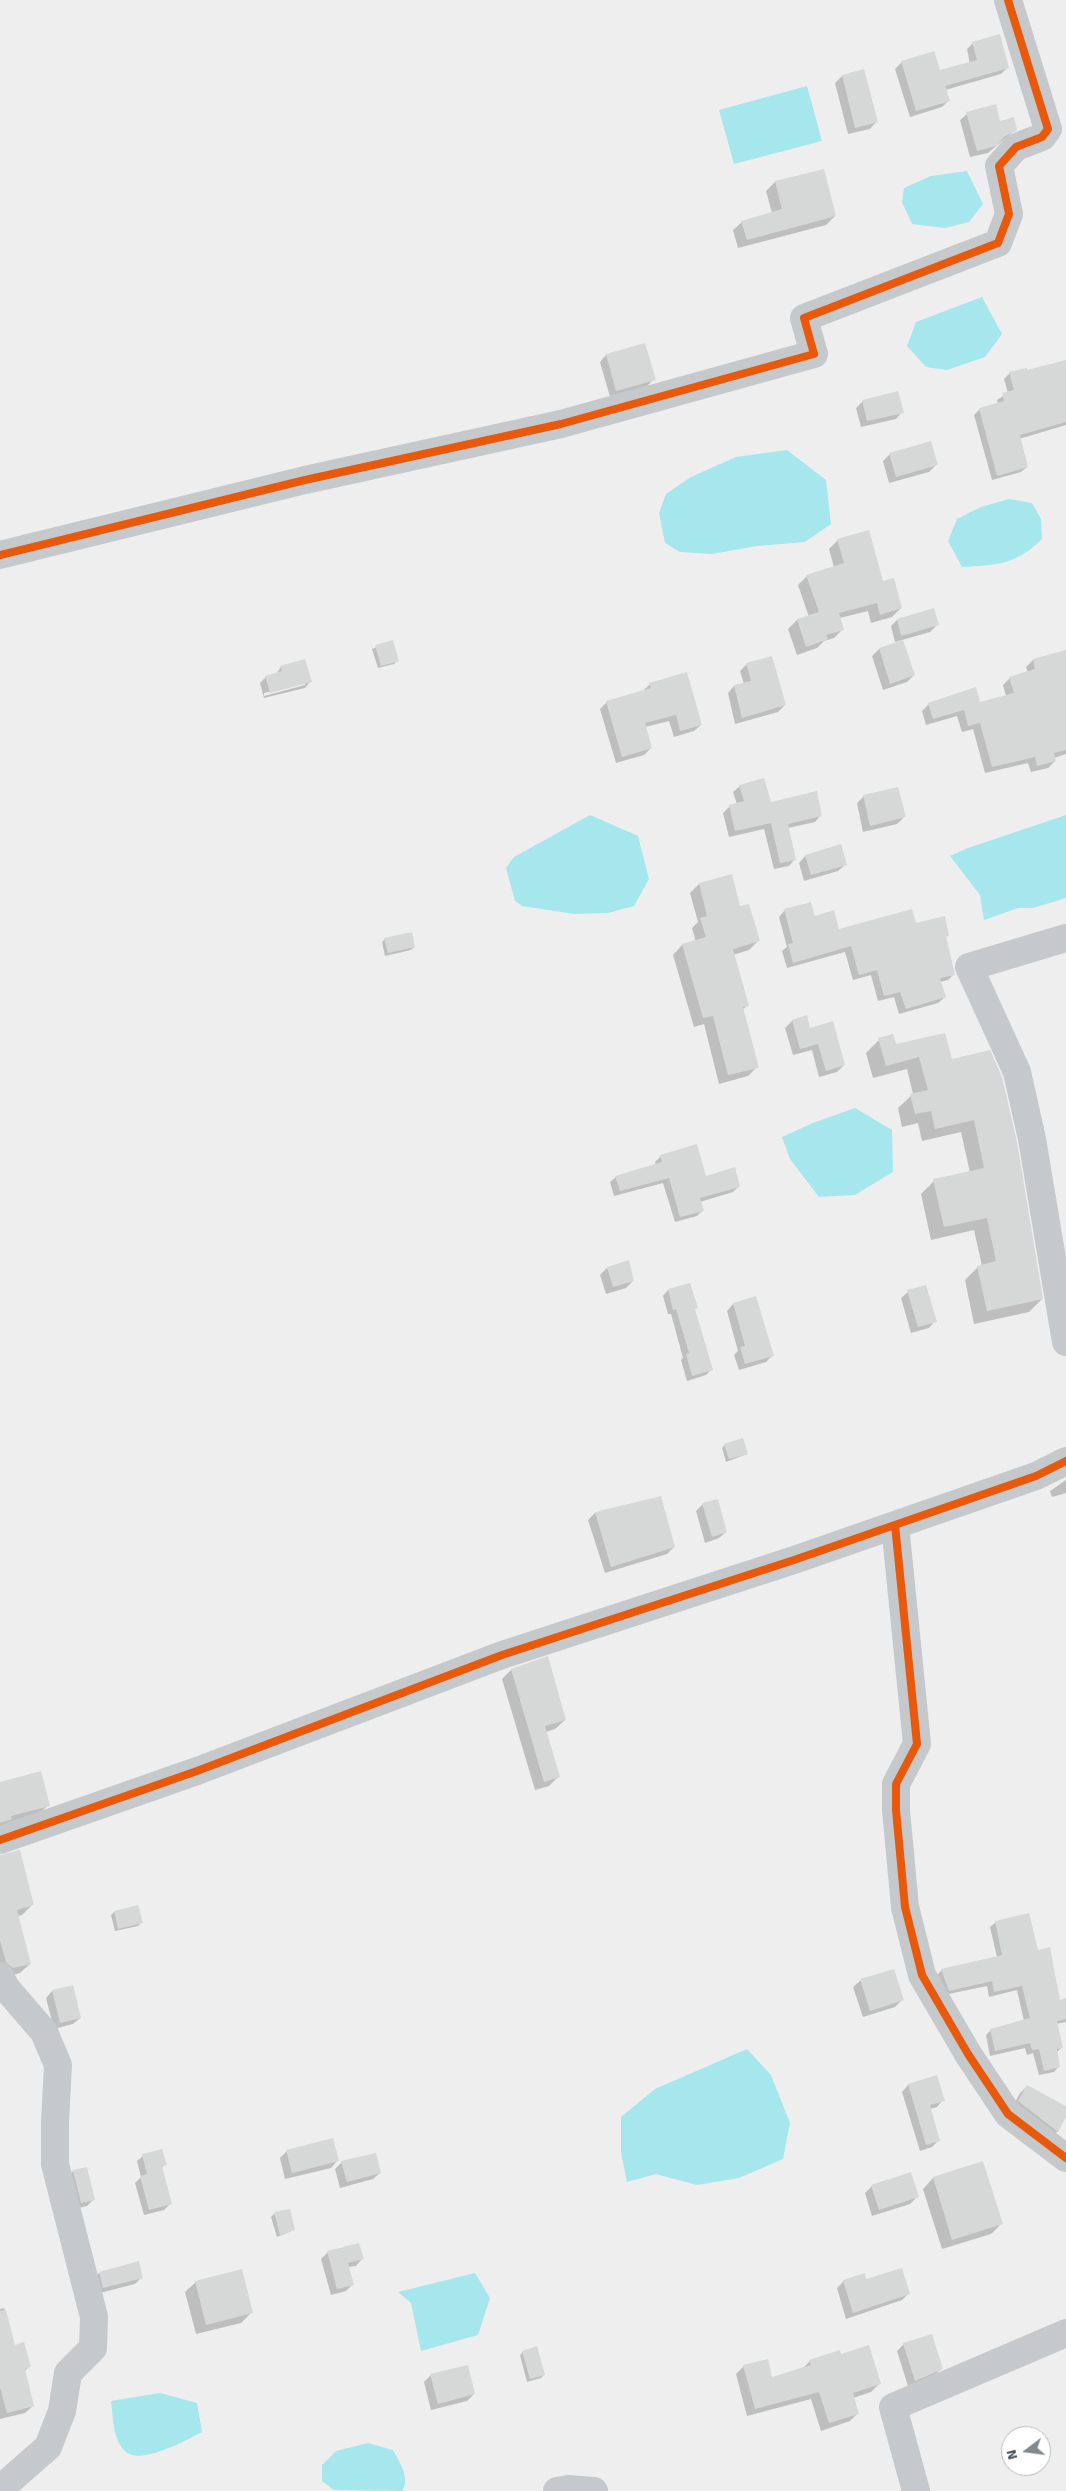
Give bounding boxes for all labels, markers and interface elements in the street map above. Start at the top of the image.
north arrow [1001,2426,1051,2476]
text: N [1003,2448,1021,2462]

